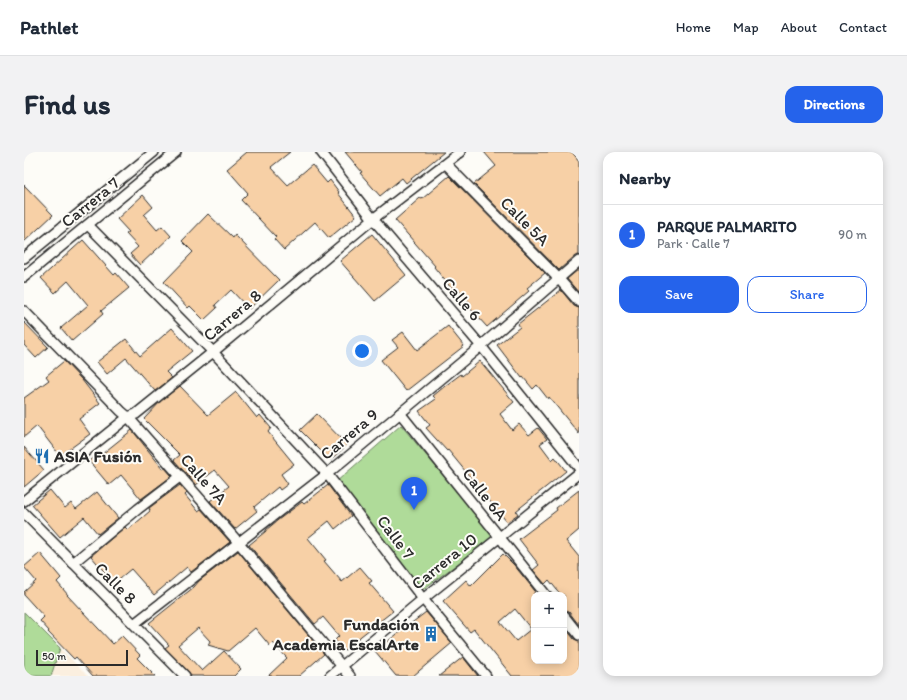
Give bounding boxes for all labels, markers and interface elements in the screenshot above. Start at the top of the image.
text: Pathlet [20,16,78,39]
text: Home [676,19,711,36]
text: Map [733,19,759,36]
text: About [781,19,817,36]
text: Contact [839,19,887,36]
button: Directions [785,86,883,123]
text: Find us [24,87,111,121]
text: Nearby [619,168,671,188]
street label: Carrera 7 [57,172,123,231]
street label: Calle 5A [496,192,554,250]
text: PARQUE PALMARITO [657,218,797,236]
text: 1 [629,227,635,242]
text: 90 m [838,227,867,242]
text: Park · Calle 7 [657,236,730,251]
street label: Calle 6 [438,273,486,325]
button: Save [619,276,739,313]
button: Share [747,276,867,313]
street label: Carrera 8 [199,285,265,345]
your location [352,341,372,361]
street label: Carrera 9 [316,404,382,464]
place label: ASIA Fusión [53,446,142,466]
restaurant icon: ASIA Fusión [33,447,51,465]
street label: Calle 7A [177,450,232,509]
street label: Calle 6A [458,464,512,524]
pin: 1 [401,477,427,510]
street label: Calle 7 [373,511,419,563]
street label: Carrera 10 [407,528,481,594]
street label: Calle 8 [91,558,141,608]
map controls [531,592,567,664]
button: + [531,592,567,628]
place label: Fundación Academia EscalArte [272,614,419,654]
building icon: Fundación Academia EscalArte [422,625,440,643]
button: − [531,628,567,664]
scale bar [36,648,128,667]
text: 50 m [42,650,66,663]

